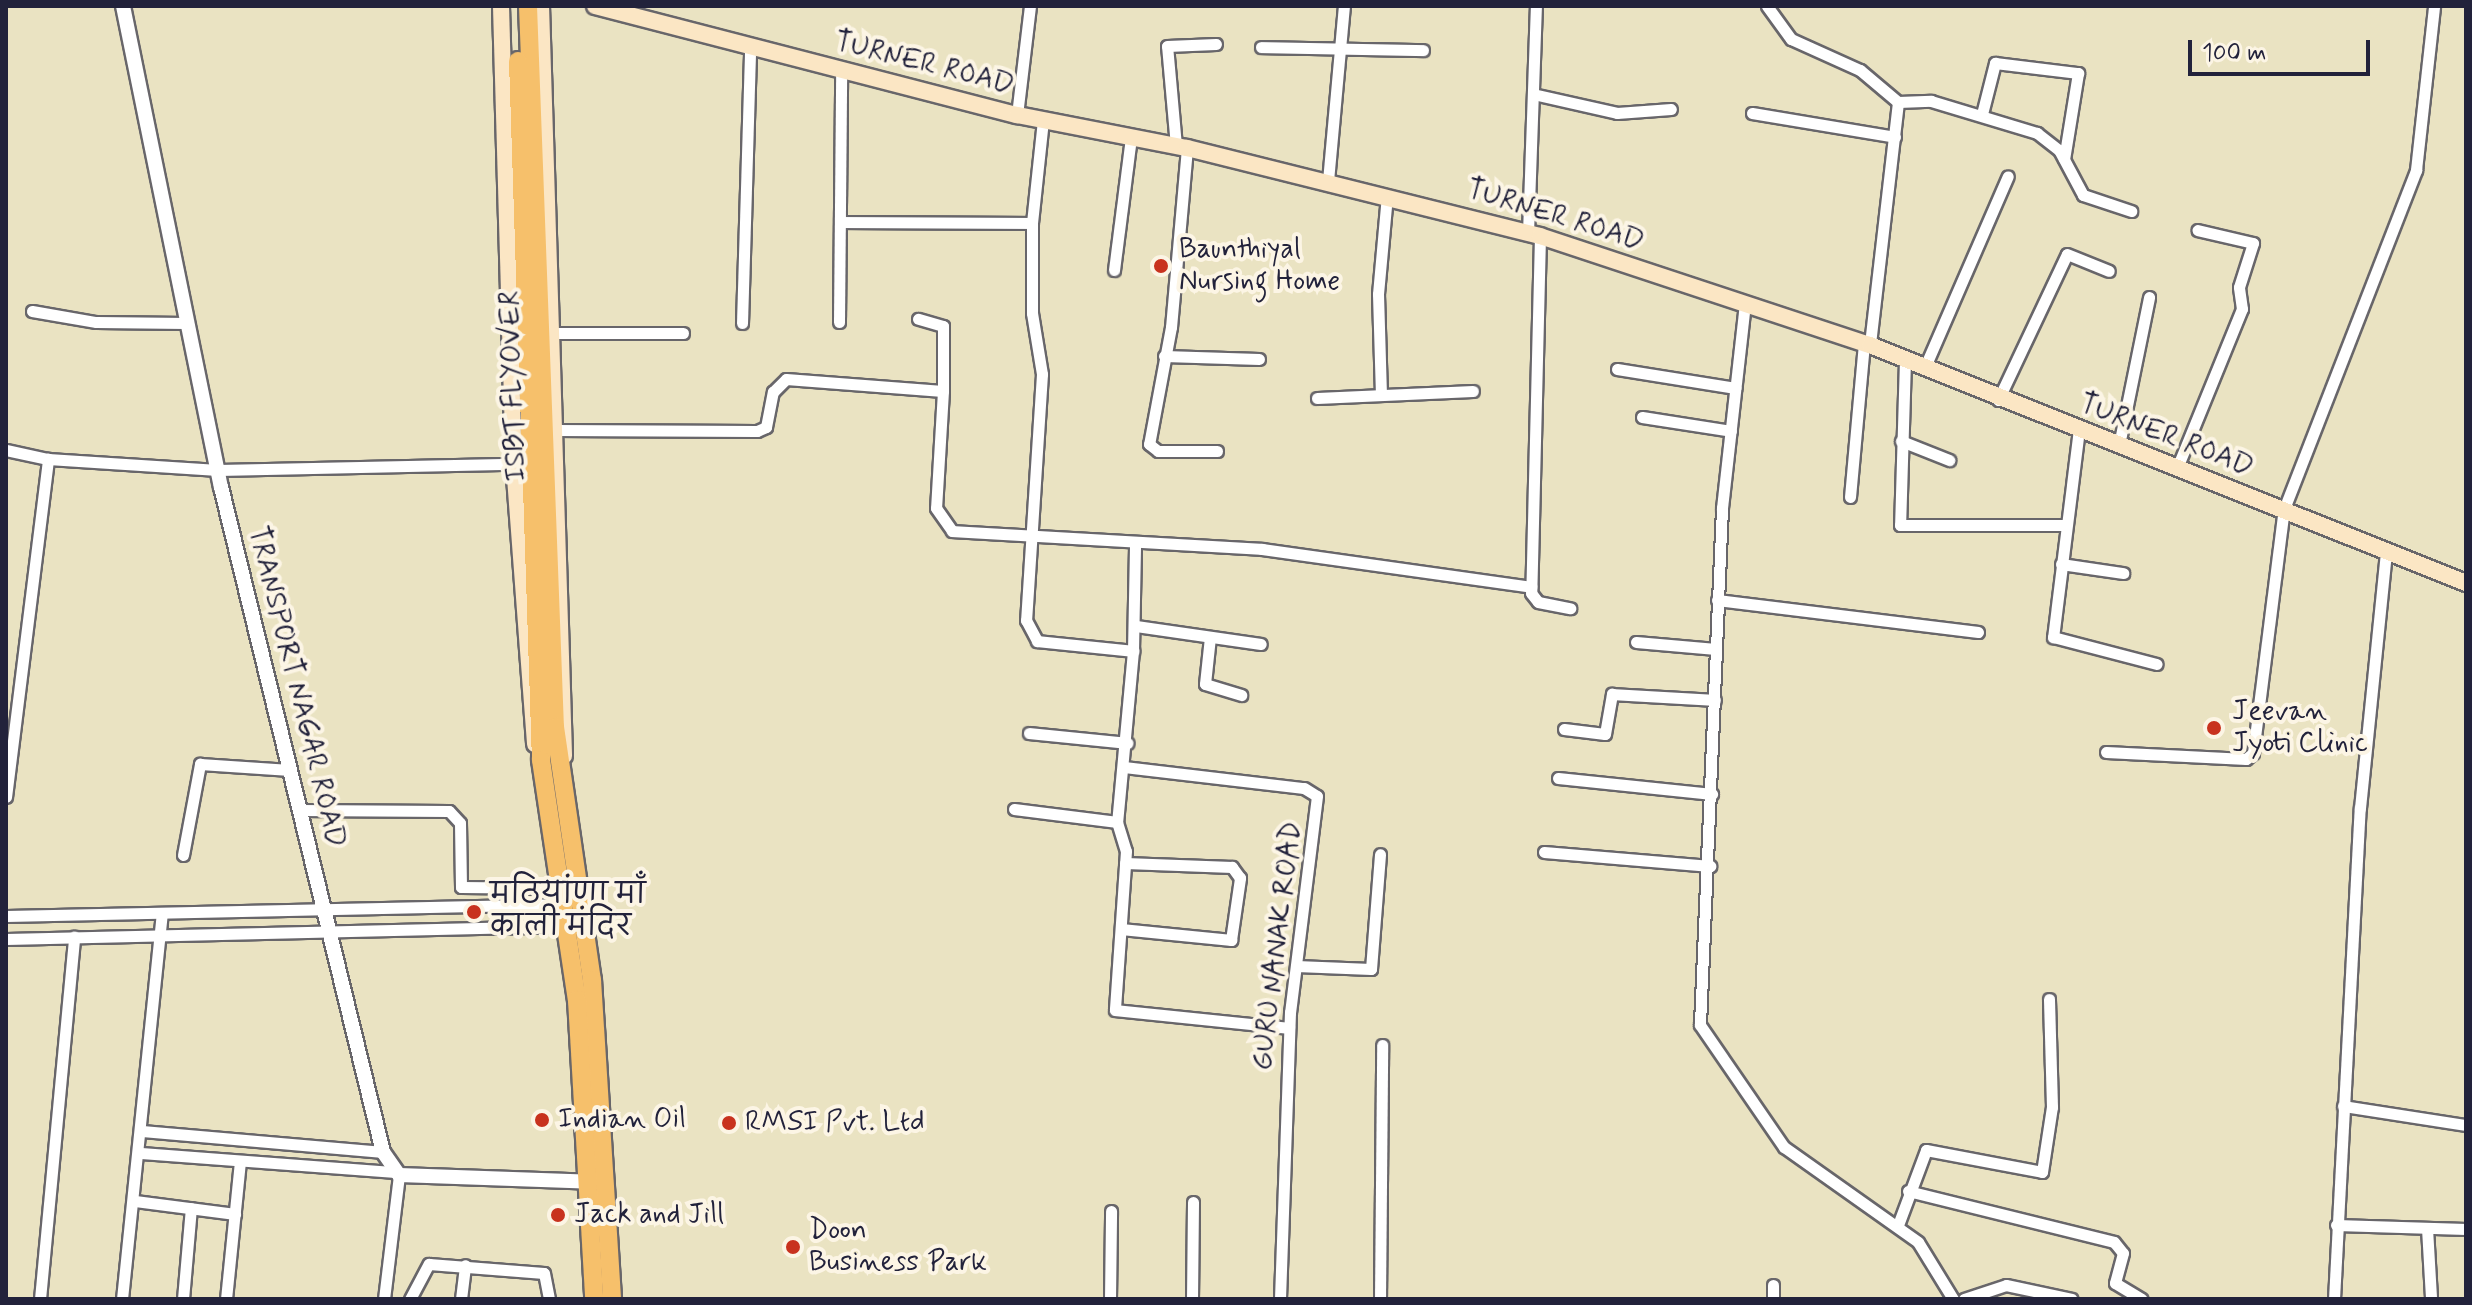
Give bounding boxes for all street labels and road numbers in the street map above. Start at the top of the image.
street label: TURNER ROAD [831,26,1017,102]
street label: TURNER ROAD [1463,173,1647,259]
street label: ISBT FLYOVER [494,290,534,482]
street label: TURNER ROAD [2075,388,2257,484]
street label: TRANSPORT NAGAR ROAD [240,522,352,852]
street label: GURU NANAK ROAD [1246,822,1310,1070]

